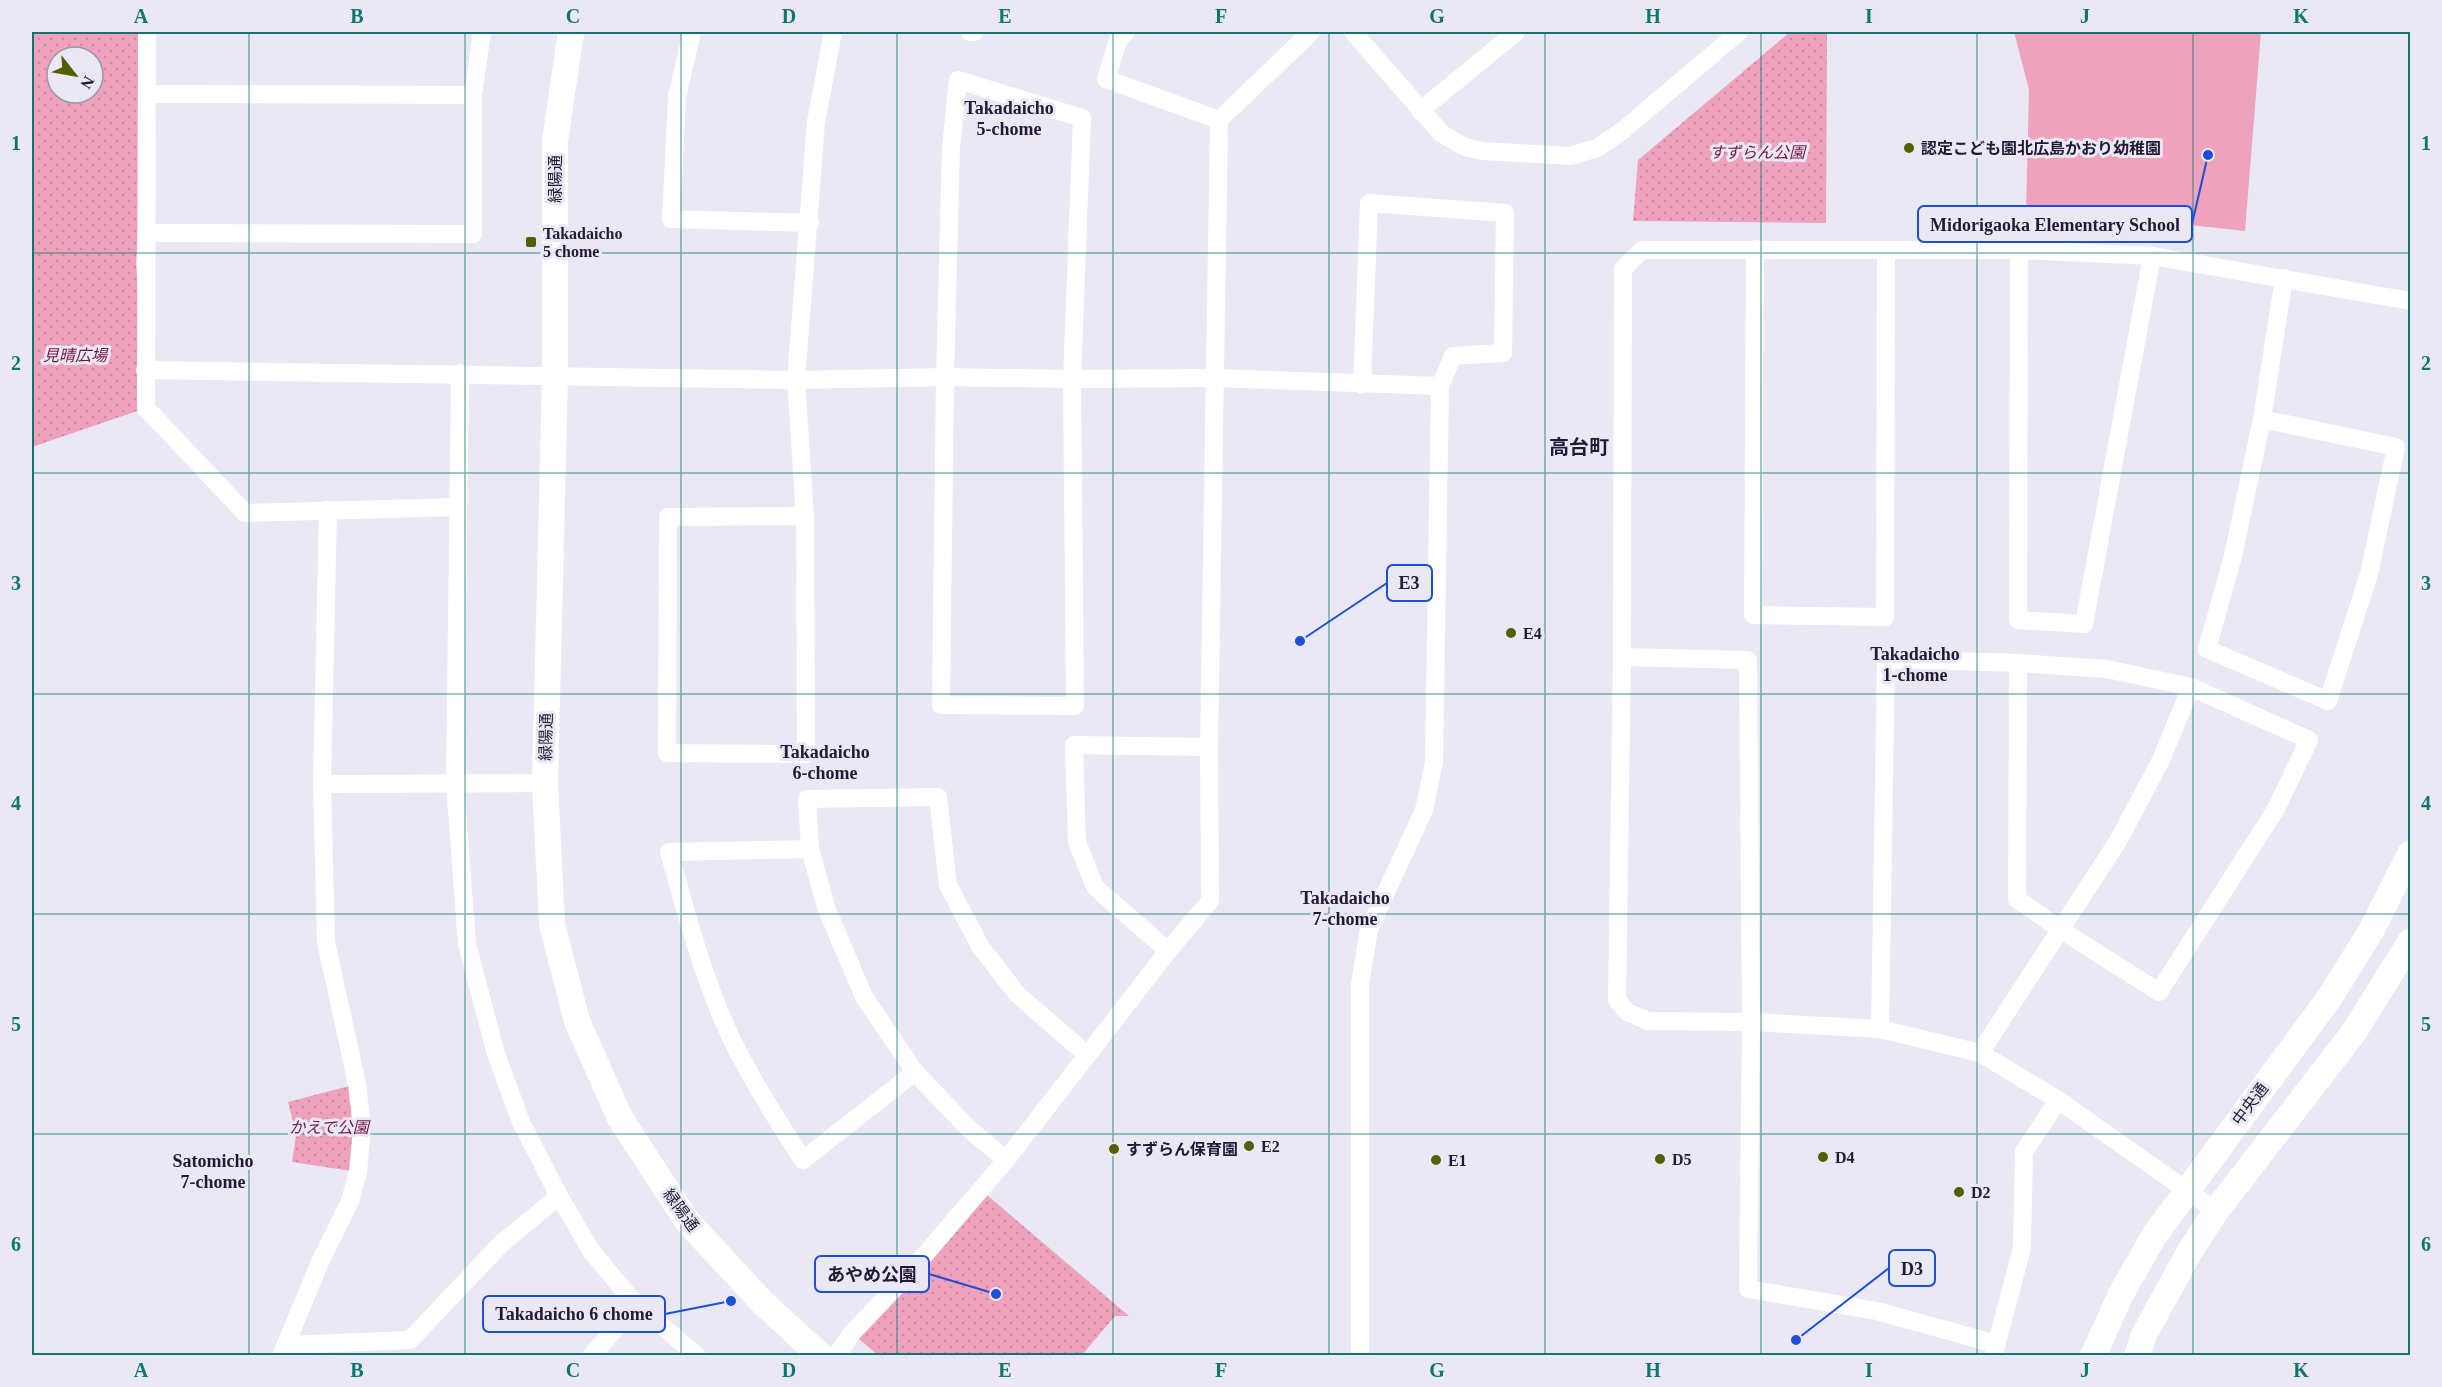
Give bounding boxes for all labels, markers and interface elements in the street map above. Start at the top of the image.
text: A [134,5,149,27]
text: B [350,5,364,27]
text: C [566,5,580,27]
text: D [782,5,796,27]
text: E [998,5,1012,27]
text: F [1215,5,1227,27]
text: G [1429,5,1445,27]
text: H [1645,5,1661,27]
text: I [1865,5,1873,27]
text: J [2080,5,2090,27]
text: K [2293,5,2309,27]
north arrow [45,45,105,105]
text: N [77,73,98,92]
district label: Takadaicho 5-chome [964,98,1054,139]
text: 1 [11,132,21,154]
text: 1 [2421,132,2431,154]
place label: 認定こども園北広島かおり幼稚園 [1921,140,2161,157]
marker: 認定こども園北広島かおり幼稚園 [1902,141,1916,155]
park label: すずらん公園 [1709,144,1807,161]
street label: 緑陽通 [547,155,564,203]
callout: Midorigaoka Elementary School [1918,206,2192,242]
text: Midorigaoka Elementary School [1930,215,2180,235]
place label: Takadaicho 5 chome [543,225,622,260]
marker: Takadaicho 5 chome [524,235,538,249]
park label: 見晴広場 [43,347,109,364]
text: 2 [11,352,21,374]
text: 2 [2421,352,2431,374]
district label: 高台町 [1549,436,1609,458]
callout: E3 [1387,565,1432,601]
text: 3 [11,572,21,594]
text: 3 [2421,572,2431,594]
text: E3 [1398,573,1420,593]
place label: E4 [1523,625,1542,642]
marker: E4 [1504,626,1518,640]
district label: Takadaicho 1-chome [1870,644,1960,685]
street label: 緑陽通 [537,713,555,761]
district label: Takadaicho 6-chome [780,742,870,783]
text: 4 [11,792,21,814]
text: 4 [2421,792,2431,814]
district label: Takadaicho 7-chome [1300,888,1390,929]
text: 5 [11,1013,21,1035]
text: 5 [2421,1013,2431,1035]
street label: 中央通 [2229,1080,2271,1128]
park label: かえで公園 [289,1119,371,1136]
place label: E2 [1261,1138,1280,1155]
marker: E2 [1242,1139,1256,1153]
place label: すずらん保育園 [1126,1141,1238,1158]
marker: すずらん保育園 [1107,1142,1121,1156]
place label: D4 [1835,1149,1855,1166]
marker: D4 [1816,1150,1830,1164]
district label: Satomicho 7-chome [173,1151,254,1192]
place label: D5 [1672,1151,1692,1168]
place label: E1 [1448,1152,1467,1169]
marker: D5 [1653,1152,1667,1166]
marker: E1 [1429,1153,1443,1167]
place label: D2 [1971,1184,1991,1201]
marker: D2 [1952,1185,1966,1199]
street label: 緑陽通 [660,1186,702,1234]
text: 6 [11,1233,21,1255]
text: 6 [2421,1233,2431,1255]
callout: D3 [1889,1250,1935,1286]
callout: あやめ公園 [815,1256,929,1292]
text: D3 [1901,1259,1923,1279]
text: あやめ公園 [827,1265,917,1285]
callout: Takadaicho 6 chome [483,1296,665,1332]
text: Takadaicho 6 chome [495,1304,653,1324]
text: A [134,1359,149,1381]
text: B [350,1359,364,1381]
text: C [566,1359,580,1381]
text: D [782,1359,796,1381]
text: E [998,1359,1012,1381]
text: F [1215,1359,1227,1381]
text: G [1429,1359,1445,1381]
text: H [1645,1359,1661,1381]
text: I [1865,1359,1873,1381]
text: J [2080,1359,2090,1381]
text: K [2293,1359,2309,1381]

